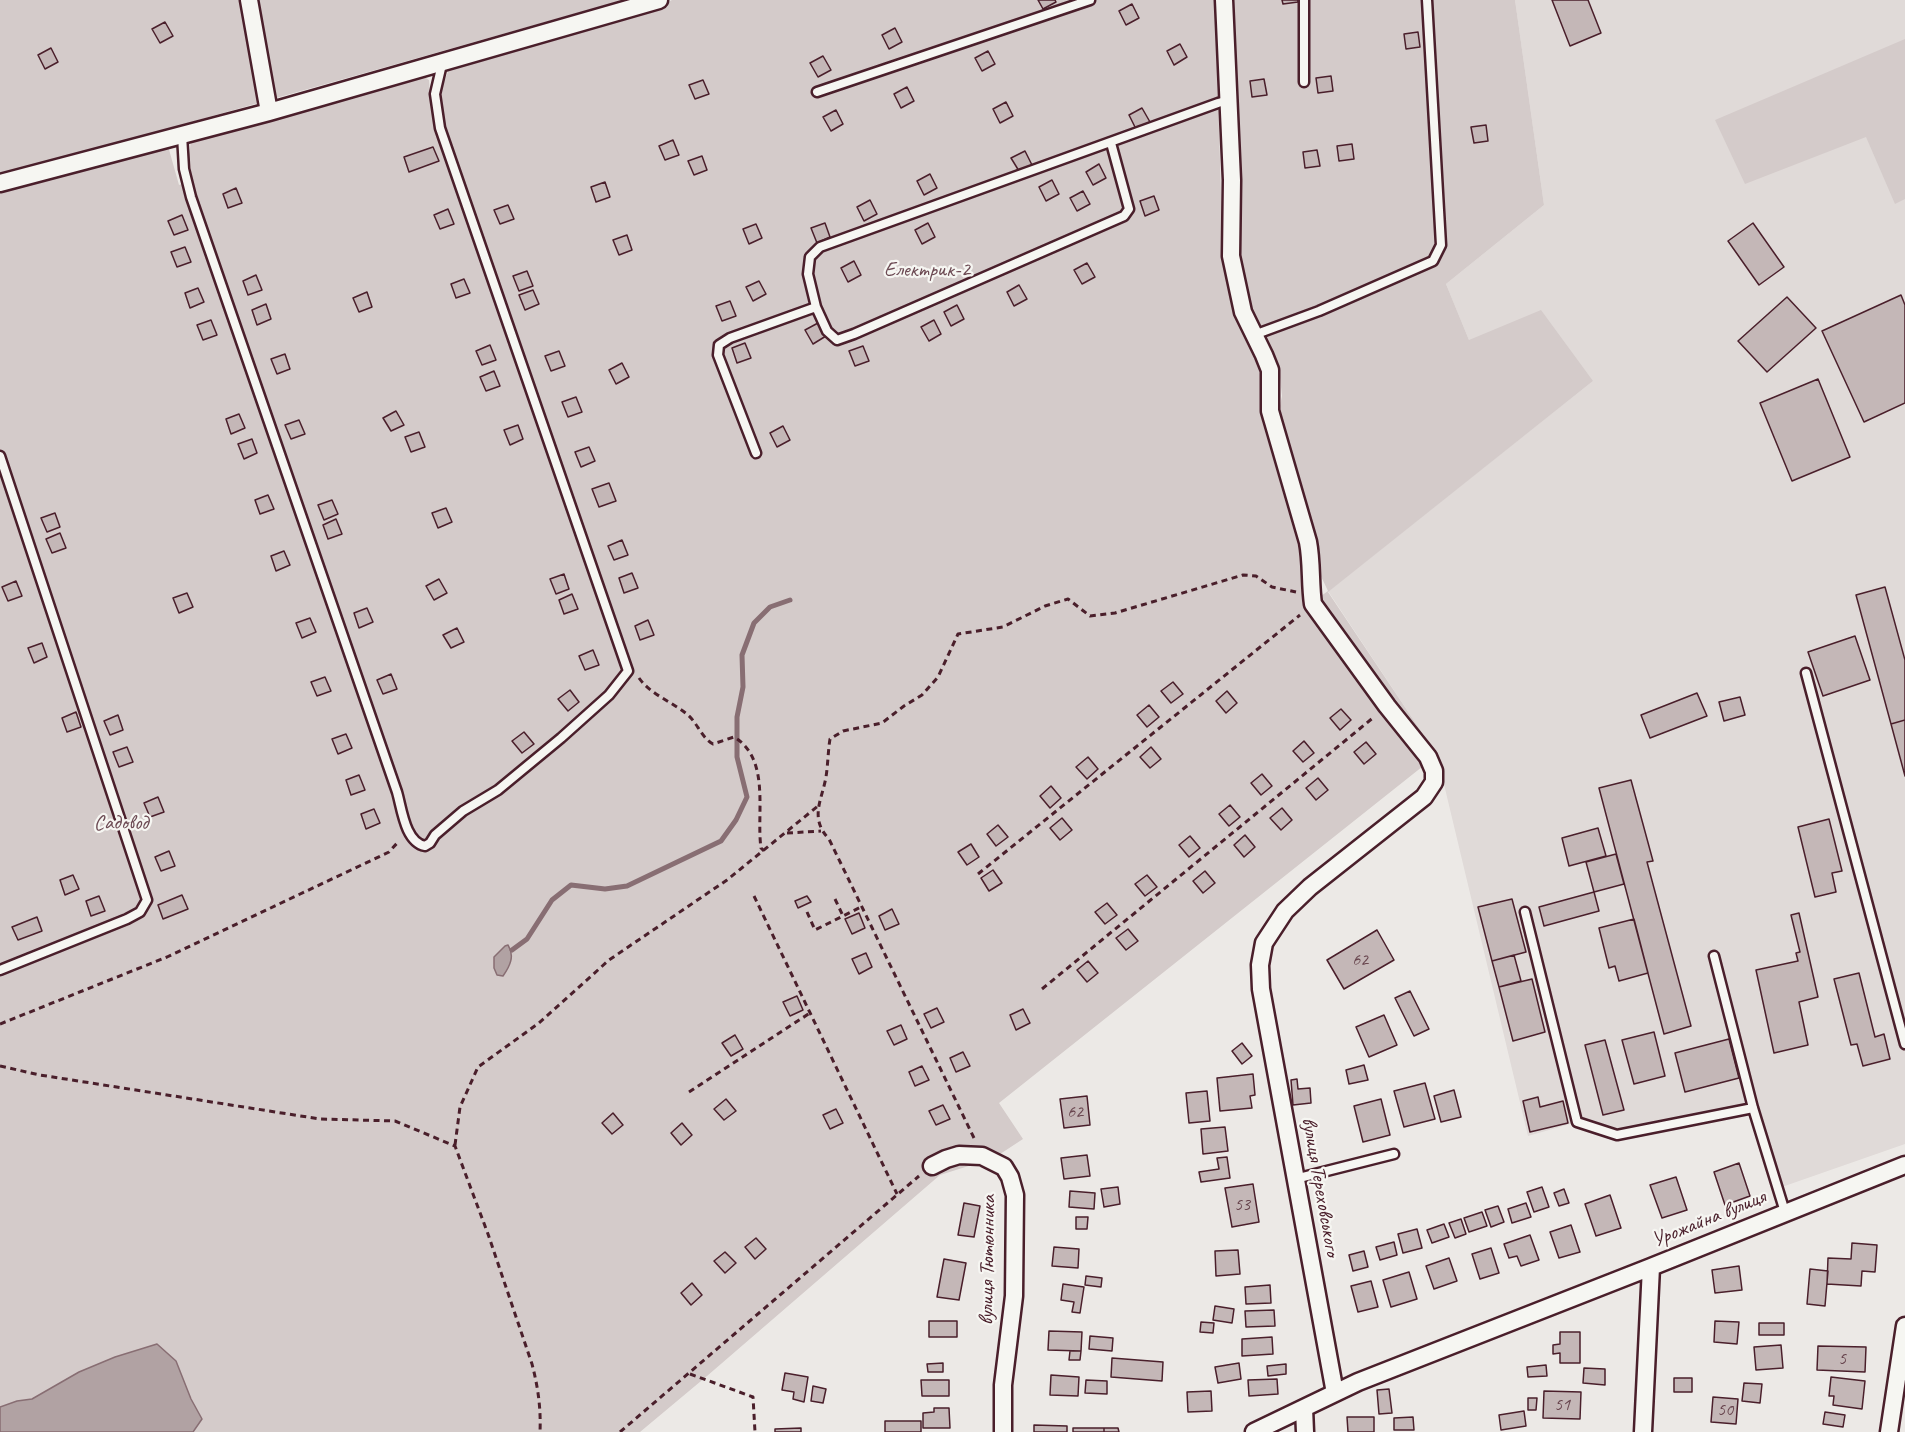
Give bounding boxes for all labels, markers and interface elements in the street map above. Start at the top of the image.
park label: Електрик-2 [884,257,970,283]
park label: Садовод [94,810,148,836]
house number: 62 [1352,949,1368,971]
house number: 62 [1067,1101,1083,1123]
street label: вулиця Тереховського [1295,1115,1345,1259]
street label: Урожайна вулиця [1648,1185,1770,1253]
house number: 53 [1234,1194,1250,1216]
street label: вулиця Тютюнника [974,1195,1002,1325]
house number: 5 [1838,1348,1846,1370]
house number: 51 [1554,1394,1570,1416]
house number: 50 [1717,1399,1733,1421]

